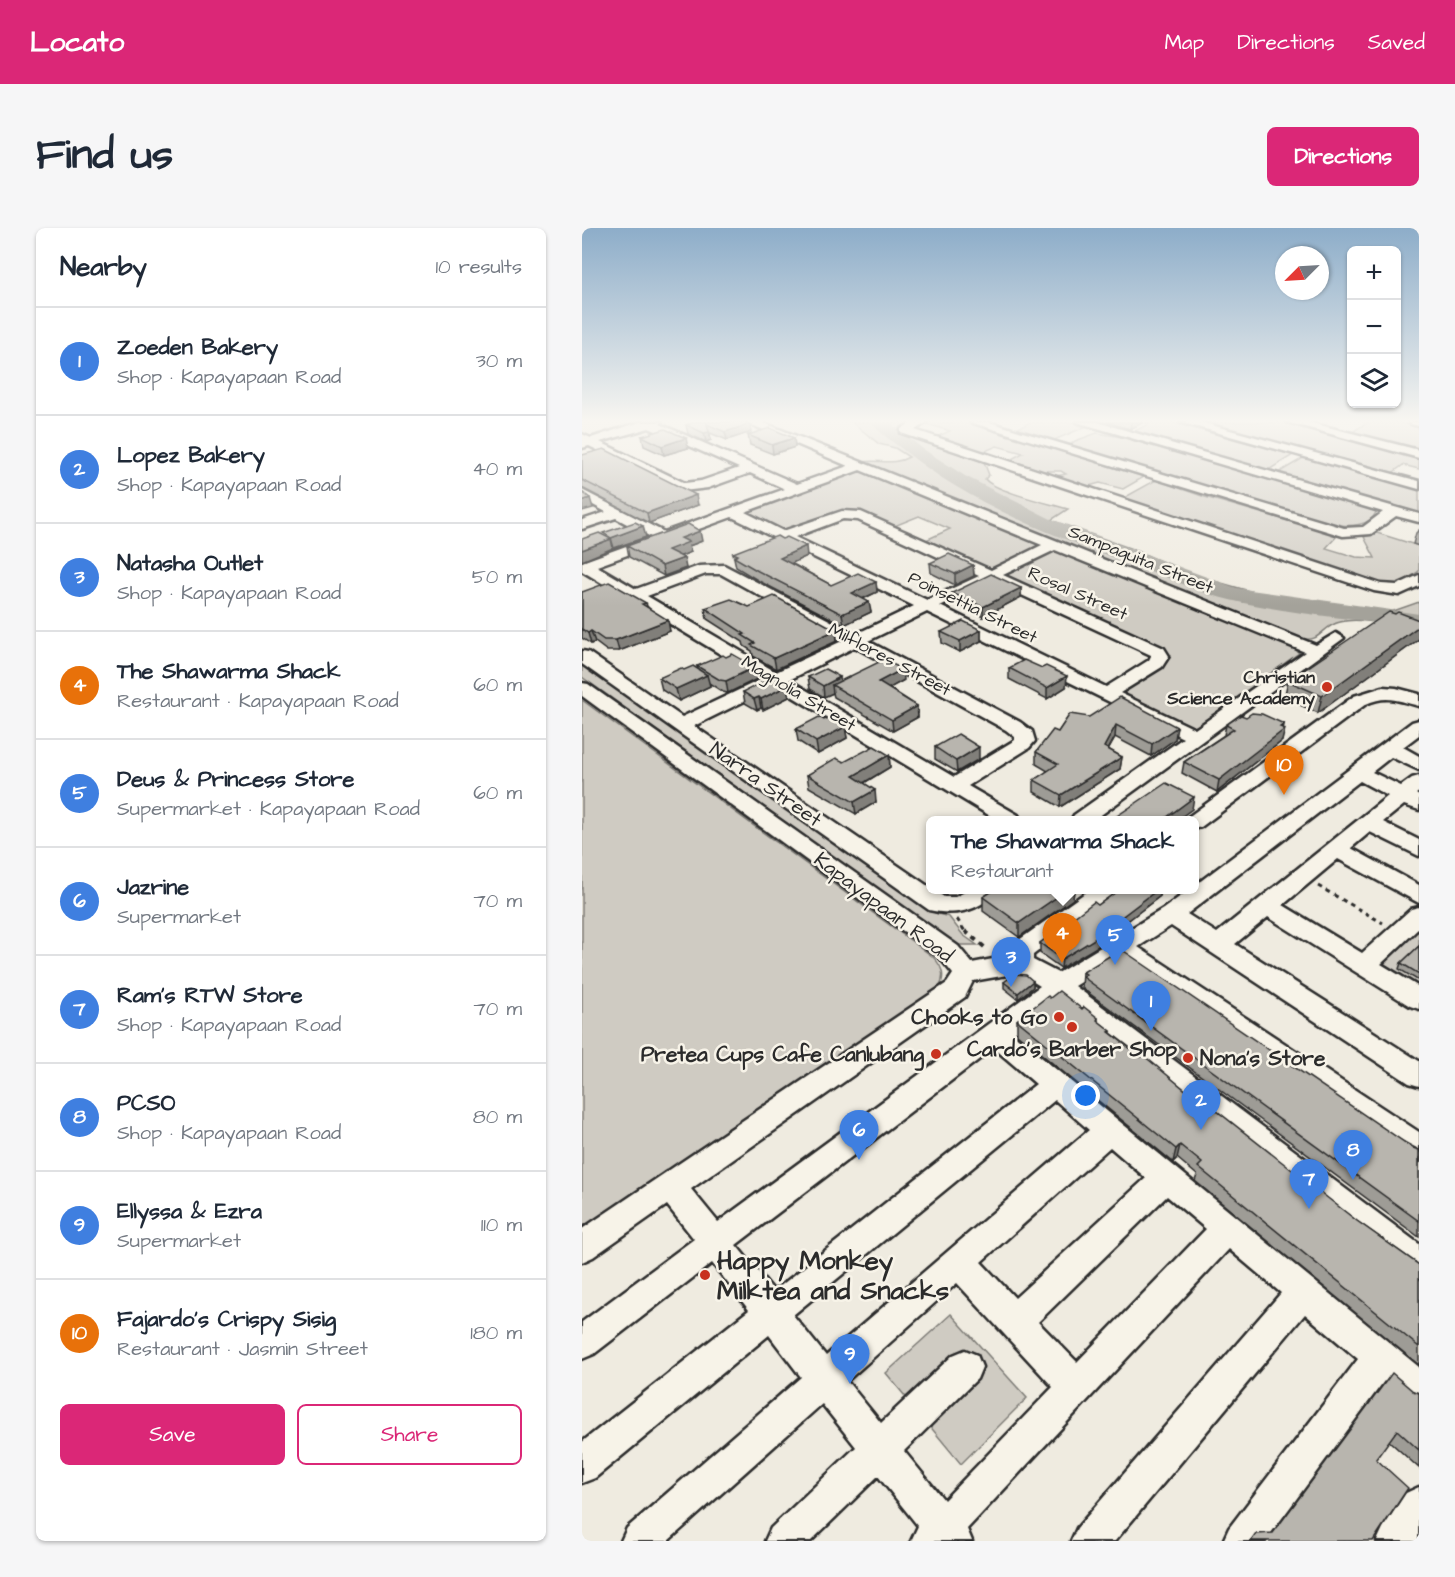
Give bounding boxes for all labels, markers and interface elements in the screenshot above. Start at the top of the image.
text: Locato [30,23,124,62]
text: Map [1164,28,1204,57]
text: Directions [1237,28,1335,57]
text: Saved [1368,28,1425,57]
text: Find us [36,127,173,185]
button: Directions [1267,127,1419,186]
north arrow [1275,246,1329,300]
map controls [1347,246,1401,408]
button: + [1347,246,1401,300]
text: Nearby [60,249,147,285]
text: 10 results [435,253,522,281]
button: − [1347,300,1401,354]
text: Zoeden Bakery [117,332,278,363]
text: 1 [78,347,81,375]
text: 30 m [476,347,522,375]
button: layers [1347,354,1401,408]
text: Shop · Kapayapaan Road [117,363,341,391]
text: Lopez Bakery [117,440,265,471]
text: 2 [74,455,85,483]
text: 40 m [472,455,522,483]
text: Shop · Kapayapaan Road [117,471,341,499]
street label: Sampaguita Street [1064,519,1218,601]
text: Natasha Outlet [117,548,263,579]
street label: Rosal Street [1024,560,1132,627]
text: 3 [74,563,85,591]
text: 50 m [472,563,522,591]
street label: Poinsettia Street [904,565,1042,650]
text: Shop · Kapayapaan Road [117,579,341,607]
street label: Milflores Street [824,617,956,703]
street label: Magnolia Street [736,649,861,739]
text: The Shawarma Shack [117,656,340,687]
place label: Christian Science Academy [1166,665,1315,712]
text: 4 [73,671,86,699]
text: 60 m [473,671,522,699]
marker: Christian Science Academy [1320,680,1334,694]
text: Restaurant · Kapayapaan Road [117,687,399,715]
street label: Narra Street [704,735,828,834]
pin: 10 [1264,746,1304,795]
text: Deus & Princess Store [117,764,354,795]
text: 5 [72,779,87,807]
text: 60 m [473,779,522,807]
text: Supermarket · Kapayapaan Road [117,795,420,823]
popup [926,816,1199,894]
text: The Shawarma Shack [951,826,1174,857]
street label: Kapayapaan Road [807,845,960,971]
text: Restaurant [951,857,1054,885]
text: Jazrine [117,872,189,903]
text: 6 [73,887,86,915]
text: 70 m [474,887,522,915]
text: Supermarket [117,903,241,931]
pin: 4 [1042,914,1082,963]
pin: 5 [1096,916,1134,965]
pin: 3 [992,938,1030,987]
text: Ram's RTW Store [117,980,303,1011]
pin: 1 [1132,982,1170,1031]
text: 7 [73,995,86,1023]
text: 70 m [474,995,522,1023]
place label: Chooks to Go [911,1003,1047,1032]
marker: Chooks to Go [1052,1010,1066,1024]
text: Shop · Kapayapaan Road [117,1011,341,1039]
marker: Cardo's Barber Shop [1065,1020,1079,1034]
place label: Cardo's Barber Shop [967,1035,1177,1065]
place label: Pretea Cups Cafe Canlubang [641,1040,924,1071]
place label: Nona's Store [1200,1044,1326,1073]
marker: Pretea Cups Cafe Canlubang [929,1047,943,1061]
marker: Nona's Store [1181,1051,1195,1065]
pin: 2 [1182,1080,1220,1130]
your location [1071,1081,1100,1110]
text: PCSO [117,1088,175,1119]
text: 8 [73,1103,86,1131]
text: 80 m [473,1103,522,1131]
pin: 6 [840,1110,878,1160]
text: Shop · Kapayapaan Road [117,1119,341,1147]
pin: 8 [1334,1130,1372,1180]
pin: 7 [1290,1160,1328,1209]
text: Ellyssa & Ezra [117,1196,262,1227]
text: 9 [74,1211,85,1239]
text: 110 m [481,1211,522,1239]
text: Supermarket [117,1227,241,1255]
place label: Happy Monkey Milktea and Snacks [717,1243,949,1309]
marker: Happy Monkey Milktea and Snacks [698,1268,712,1282]
text: Fajardo's Crispy Sisig [117,1304,336,1335]
text: 10 [72,1319,87,1347]
text: 180 m [470,1319,522,1347]
pin: 9 [830,1334,870,1384]
text: Restaurant · Jasmin Street [117,1335,368,1363]
button: Save [60,1404,285,1465]
button: Share [297,1404,522,1465]

